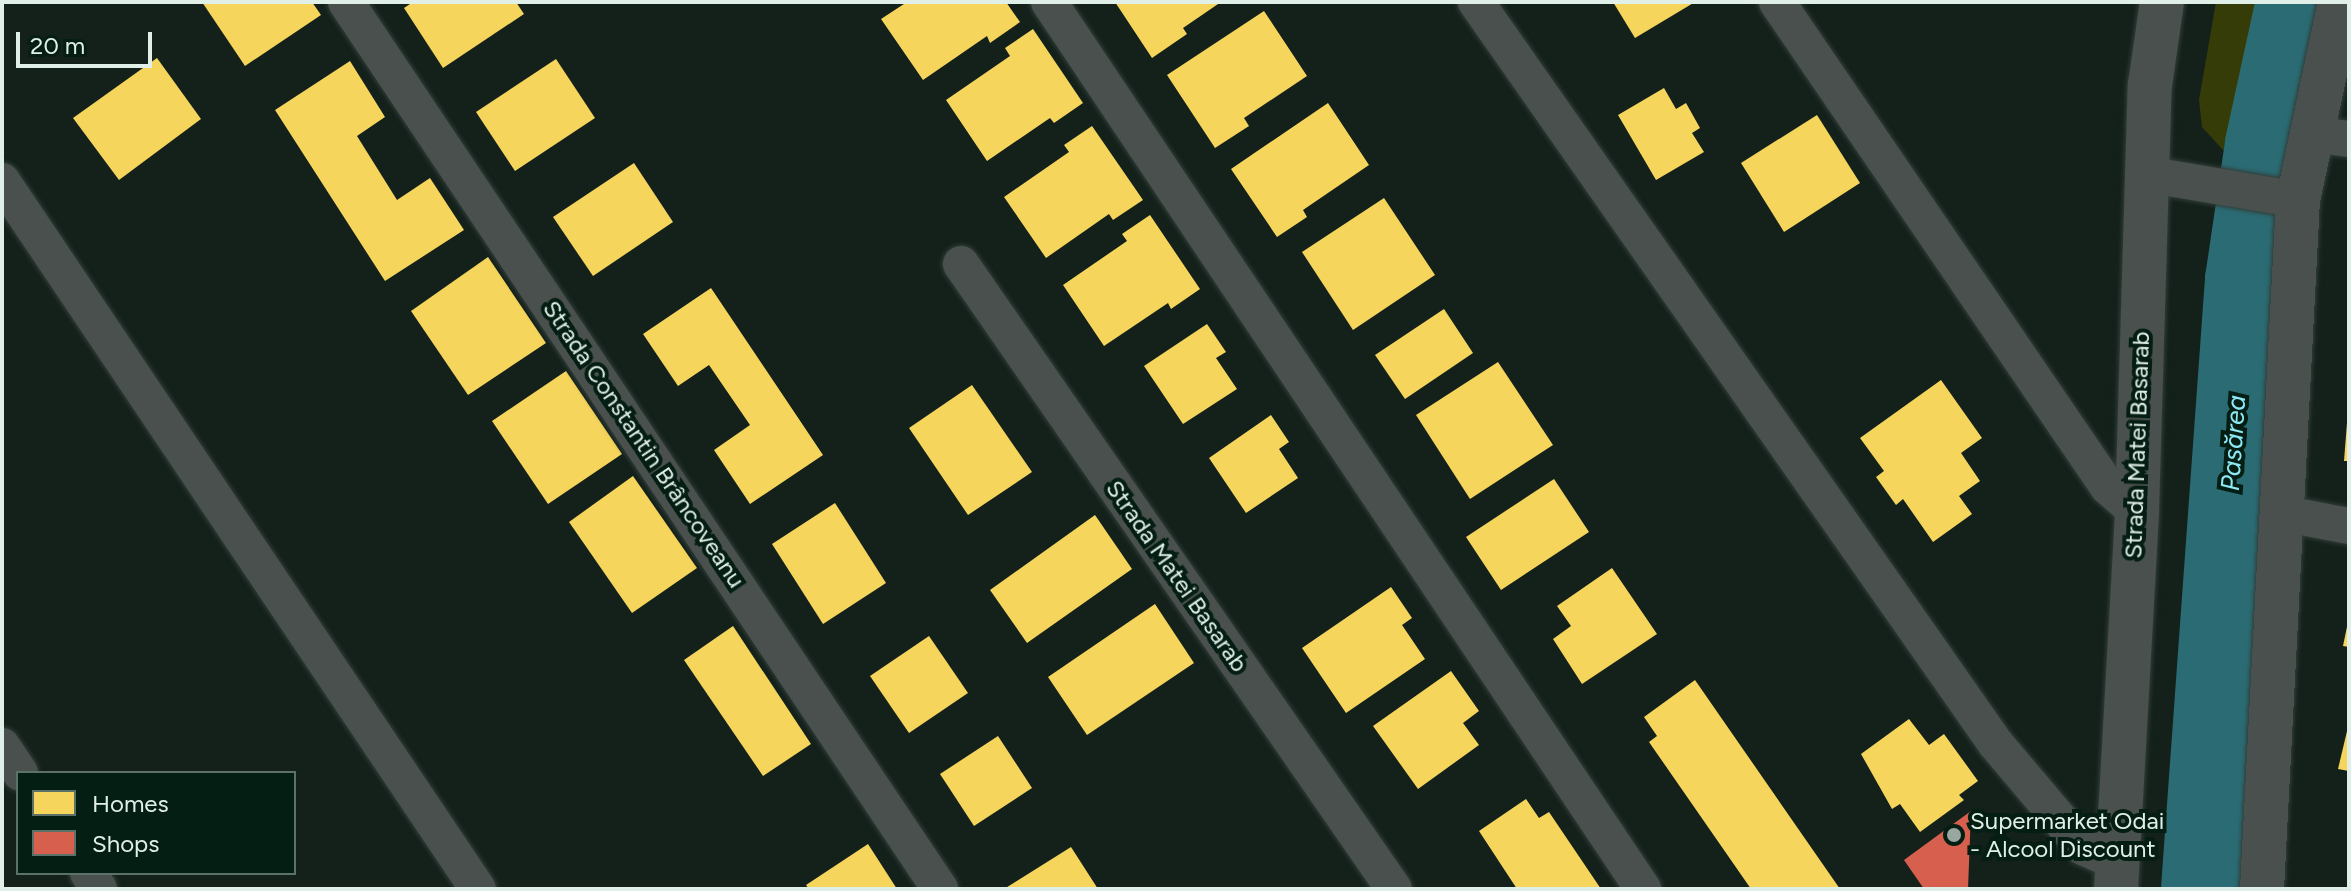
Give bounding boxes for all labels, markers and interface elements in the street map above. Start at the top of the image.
scale bar [20,16,156,66]
text: 20 m [30,31,85,60]
street label: Strada Constantin Brâncoveanu [537,295,751,593]
street label: Strada Matei Basarab [2119,331,2155,559]
water label: Pasărea [2215,394,2253,492]
street label: Strada Matei Basarab [1100,475,1254,677]
legend [16,771,296,875]
text: Homes [92,789,169,818]
place label: Supermarket Odai - Alcool Discount [1970,807,2164,863]
marker: Supermarket Odai - Alcool Discount [1945,826,1963,844]
text: Shops [92,829,159,858]

